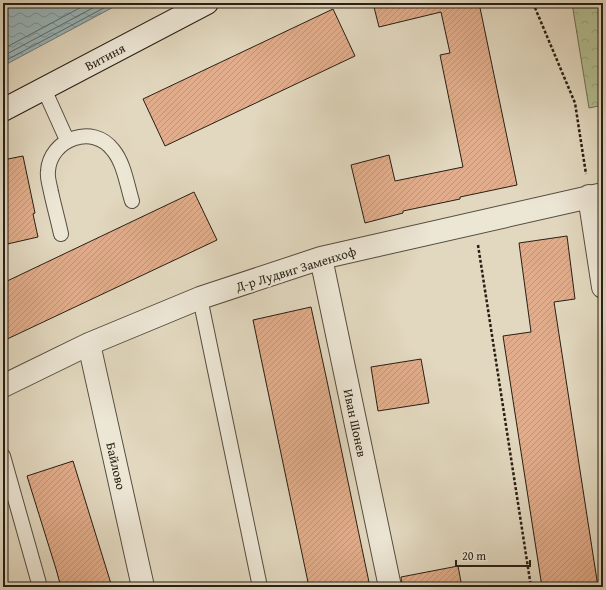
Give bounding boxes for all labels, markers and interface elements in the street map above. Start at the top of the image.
street label: Витиня [81,38,129,76]
street label: Д-р Лудвиг Заменхоф [233,242,359,297]
street label: Иван Шонев [339,387,371,459]
street label: Байлово [101,440,131,492]
scale bar [456,542,530,568]
text: 20 m [462,547,486,564]

